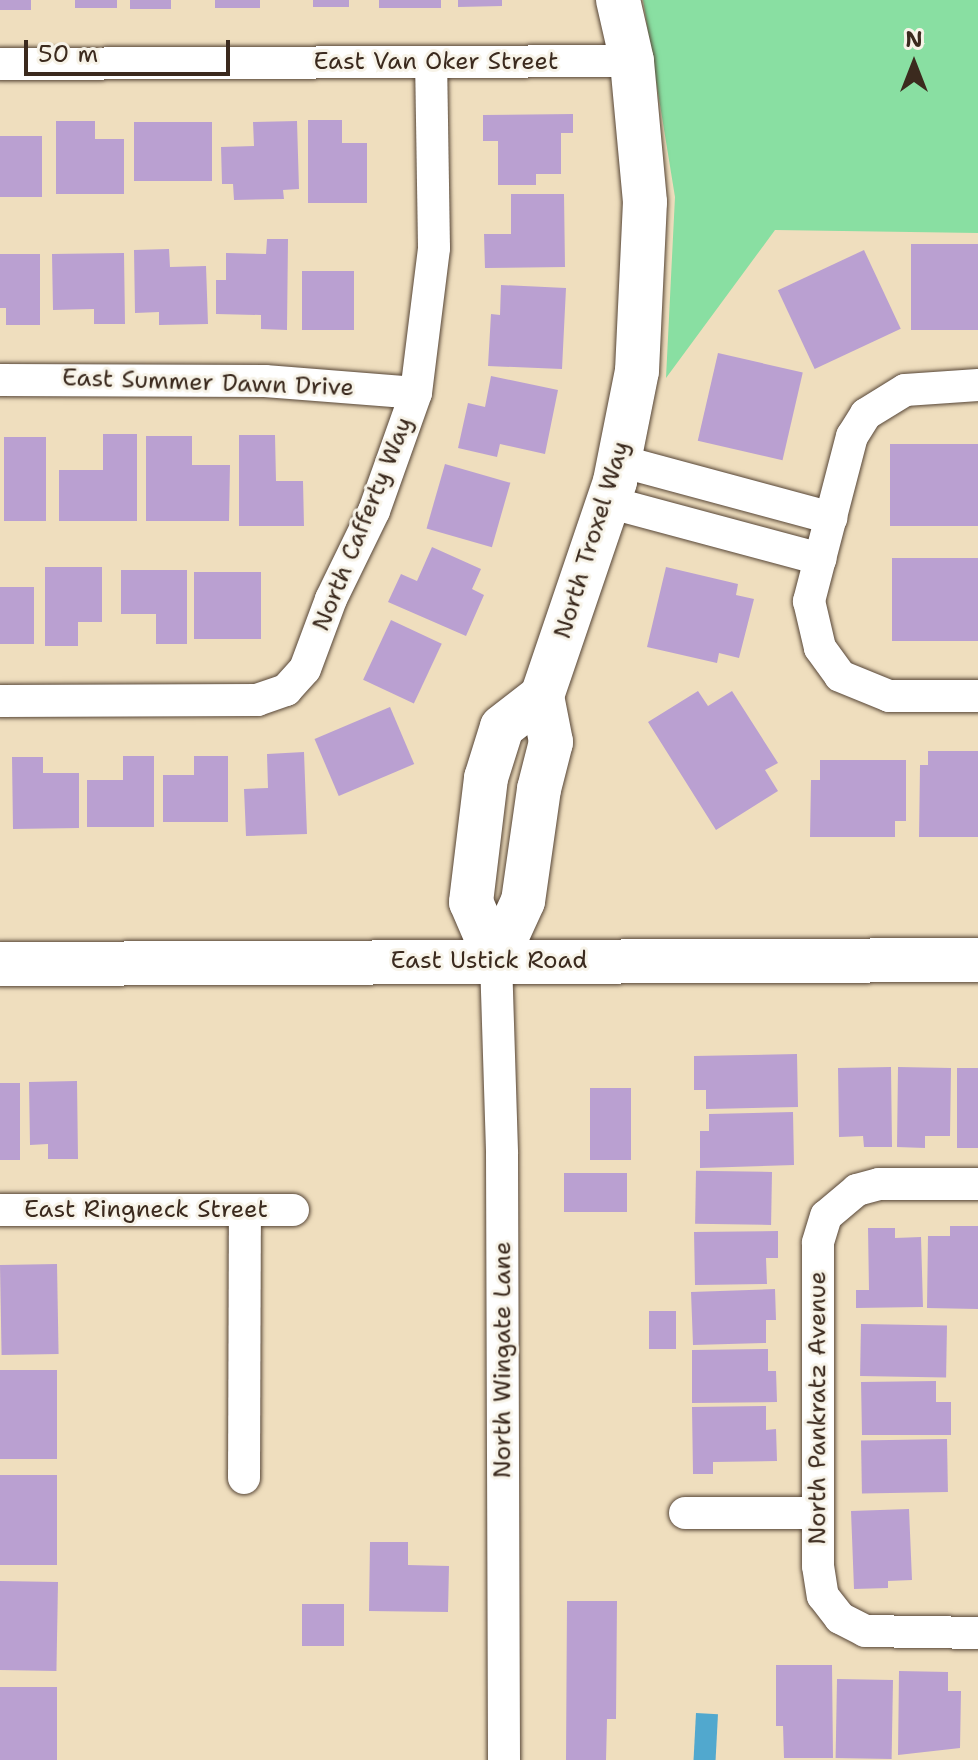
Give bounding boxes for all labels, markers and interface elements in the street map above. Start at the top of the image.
scale bar [28,24,234,74]
north arrow [874,24,954,104]
text: N [905,25,923,54]
text: 50 m [38,38,98,70]
street label: East Van Oker Street [314,48,558,76]
street label: East Summer Dawn Drive [62,364,354,402]
street label: North Cafferty Way [307,413,419,635]
street label: North Troxel Way [548,438,636,642]
street label: East Ustick Road [391,947,587,975]
street label: East Ringneck Street [24,1196,268,1224]
street label: North Wingate Lane [489,1242,517,1478]
street label: North Pankratz Avenue [804,1271,832,1545]

